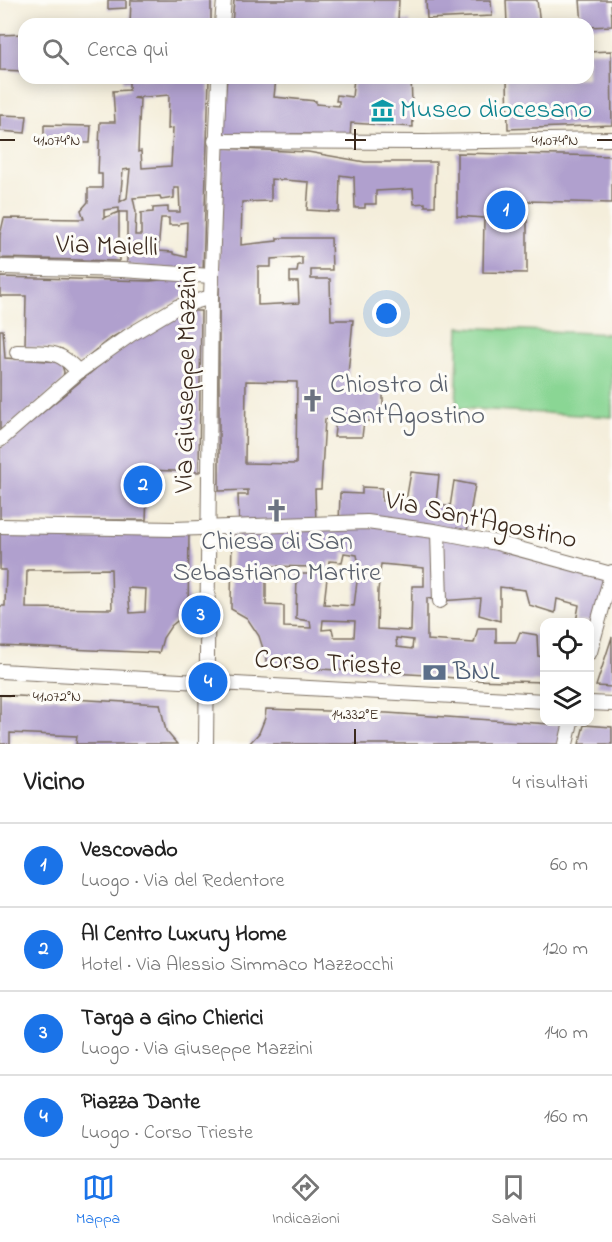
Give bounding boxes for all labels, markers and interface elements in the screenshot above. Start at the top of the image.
search box [18,18,594,84]
icon: search [39,35,72,68]
text: Cerca qui [87,35,169,67]
place label: Museo diocesano [400,91,592,130]
museum icon: Museo diocesano [369,97,395,123]
text: 41.074°N [34,130,81,152]
text: 41.074°N [532,130,579,152]
pin: 1 [486,188,526,232]
street label: Via Maielli [54,226,159,268]
street label: Via Giuseppe Mazzini [165,265,208,494]
your location [372,299,401,328]
place label: Chiostro di Sant'Agostino [330,366,485,436]
church icon: Chiostro di Sant'Agostino [299,388,325,414]
pin: 2 [124,462,162,508]
street label: Via Sant'Agostino [381,481,581,560]
church icon: Chiesa di San Sebastiano Martire [264,497,290,523]
place label: Chiesa di San Sebastiano Martire [173,523,382,593]
pin: 3 [182,592,220,638]
map controls [540,618,594,726]
button: locate [540,618,594,672]
street label: Corso Trieste [253,641,404,687]
place label: BNL [452,653,499,692]
bank icon: BNL [422,659,448,685]
pin: 4 [188,660,228,704]
button: layers [540,672,594,726]
text: 41.072°N [33,686,81,708]
text: 14.332°E [332,704,378,726]
text: Vicino [24,764,85,802]
text: 4 risultati [512,769,588,798]
text: Vescovado [81,835,178,867]
text: 1 [40,851,47,880]
text: 60 m [550,851,588,880]
text: Luogo · Via del Redentore [81,867,285,896]
text: Al Centro Luxury Home [81,919,286,951]
text: 2 [39,935,48,964]
text: 120 m [543,935,588,964]
text: Hotel · Via Alessio Simmaco Mazzocchi [81,951,394,980]
text: Targa a Gino Chierici [81,1003,263,1035]
text: 3 [39,1019,48,1048]
text: 140 m [544,1019,588,1048]
text: Luogo · Via Giuseppe Mazzini [81,1035,313,1064]
text: Piazza Dante [81,1087,200,1119]
text: 4 [39,1103,48,1132]
text: 160 m [544,1103,588,1132]
text: Luogo · Corso Trieste [81,1119,253,1148]
tab: Mappa [76,1171,120,1231]
tab: Indicazioni [272,1171,340,1231]
tab: Salvati [491,1171,536,1231]

